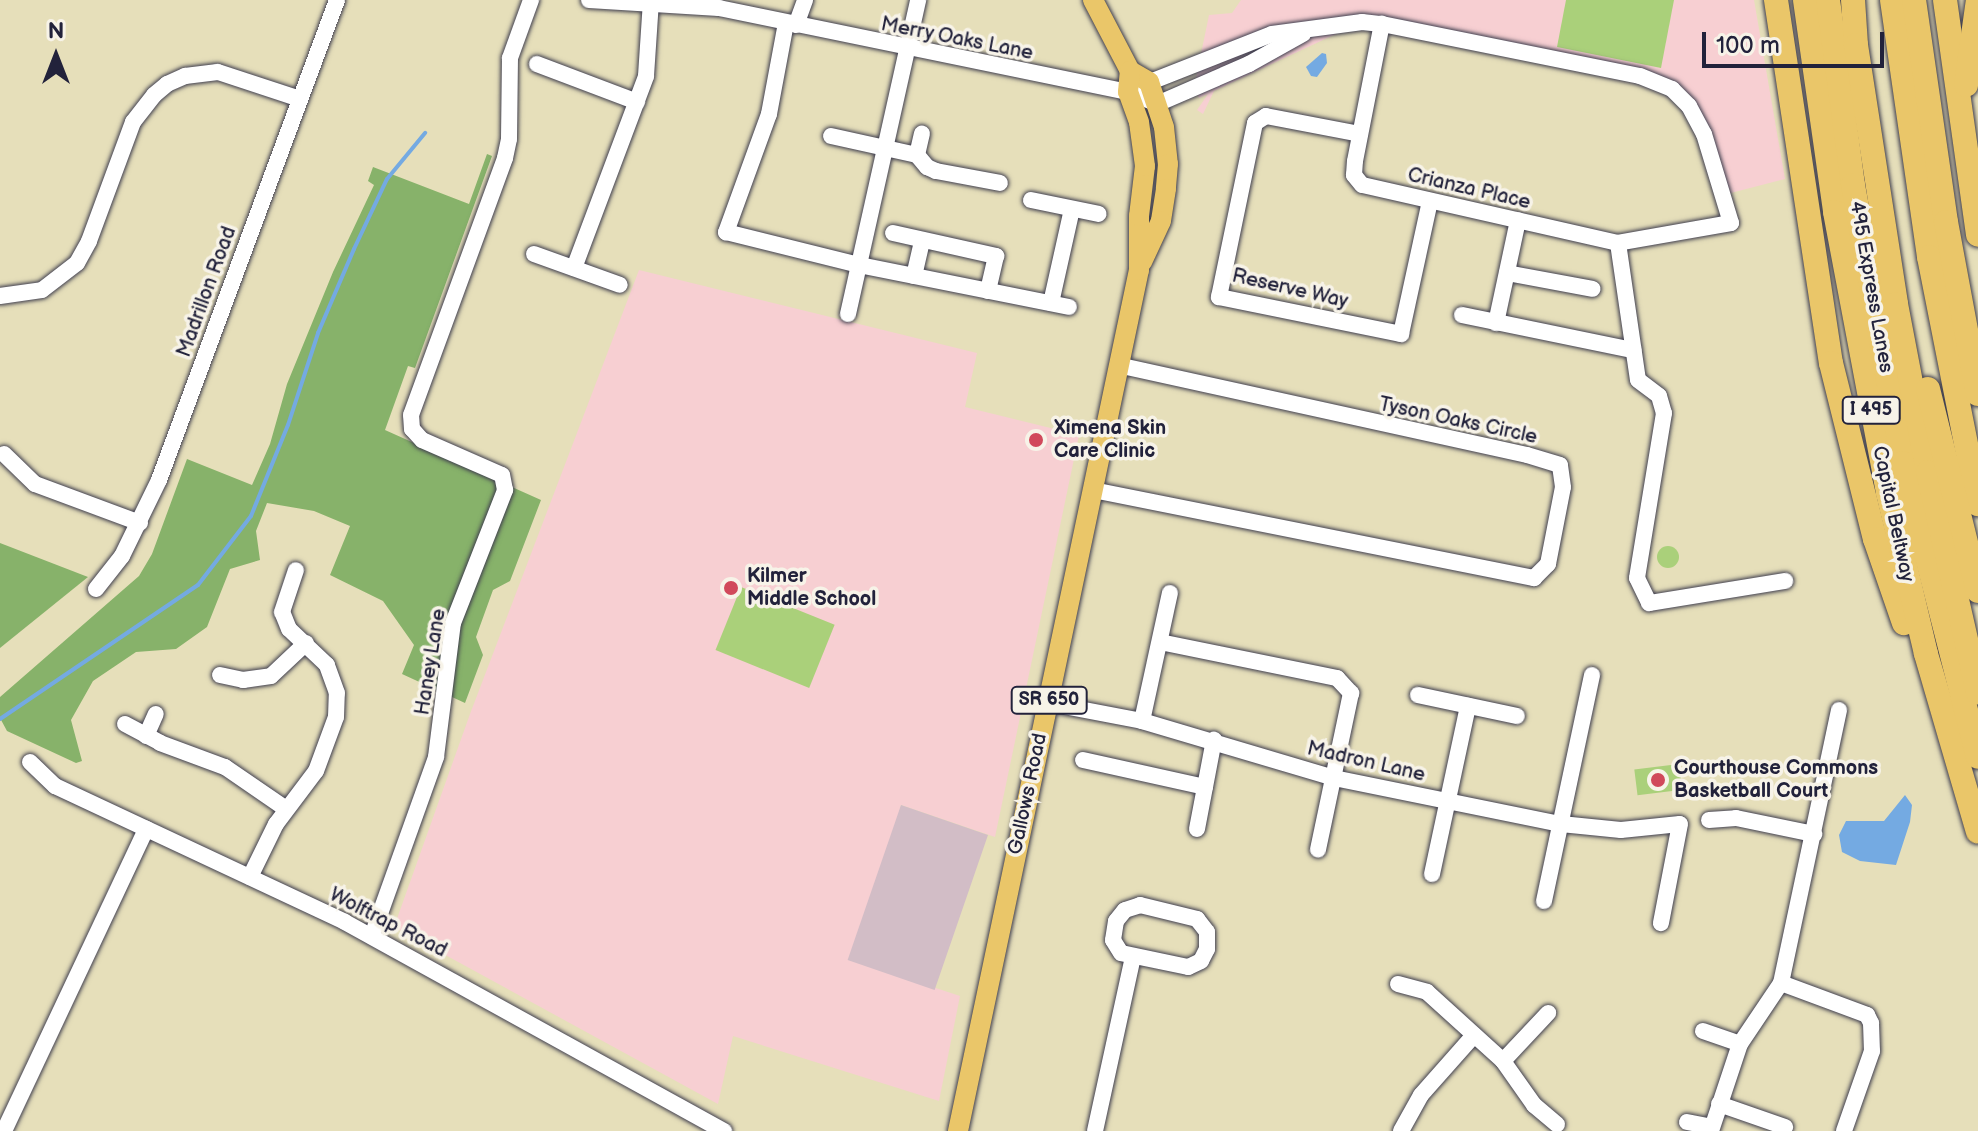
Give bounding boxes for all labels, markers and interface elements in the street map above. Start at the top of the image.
street label: Merry Oaks Lane [878,12,1036,66]
north arrow [16,16,96,96]
scale bar [1706,16,1888,66]
text: N [48,18,64,45]
text: 100 m [1716,31,1780,60]
street label: Crianza Place [1405,163,1533,215]
street label: 495 Express Lanes [1844,199,1898,375]
street label: Madrillon Road [172,223,242,361]
street label: Reserve Way [1229,264,1351,314]
street label: Tyson Oaks Circle [1377,393,1539,449]
road number: I 495 [1841,396,1901,424]
place label: Ximena Skin Care Clinic [1054,416,1166,463]
marker: Ximena Skin Care Clinic [1025,429,1047,451]
street label: Capital Beltway [1867,444,1919,584]
place label: Kilmer Middle School [747,564,876,611]
marker: Kilmer Middle School [722,579,740,597]
street label: Haney Lane [411,606,451,718]
road number: SR 650 [1009,686,1089,714]
street label: Gallows Road [1003,731,1053,857]
street label: Madron Lane [1305,737,1427,787]
place label: Courthouse Commons Basketball Court [1674,756,1878,803]
marker: Courthouse Commons Basketball Court [1649,771,1667,789]
street label: Wolftrap Road [325,883,451,963]

